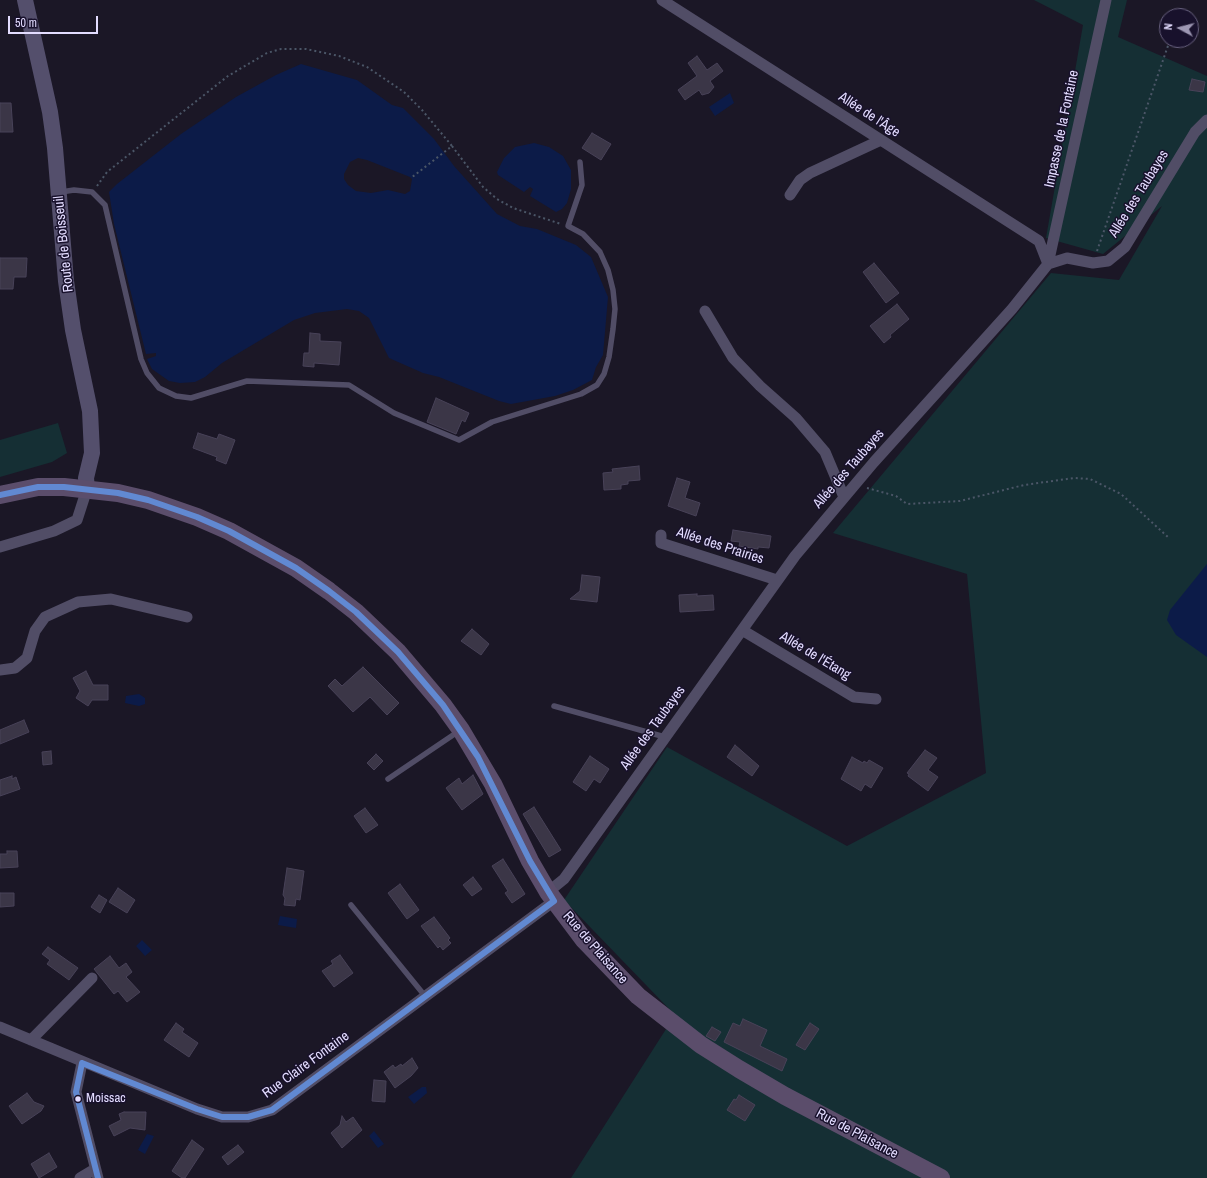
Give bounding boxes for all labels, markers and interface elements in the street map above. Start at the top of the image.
scale bar [10,8,100,34]
north arrow [1159,8,1199,48]
text: 50 m [15,15,37,31]
text: N [1161,23,1175,31]
street label: Impasse de la Fontaine [1041,69,1083,189]
street label: Allée de l'Âge [835,89,903,141]
street label: Allée des Taubayes [1105,147,1173,241]
street label: Route de Boisseuil [51,195,77,293]
street label: Allée des Taubayes [810,426,888,512]
street label: Allée des Prairies [674,524,766,568]
street label: Allée de l'Étang [777,628,853,684]
street label: Allée des Taubayes [617,683,689,773]
street label: Rue de Plaisance [559,908,631,988]
street label: Rue Claire Fontaine [259,1028,353,1102]
place label: Moissac [86,1091,126,1107]
marker: Moissac [73,1094,83,1104]
street label: Rue de Plaisance [813,1105,901,1163]

